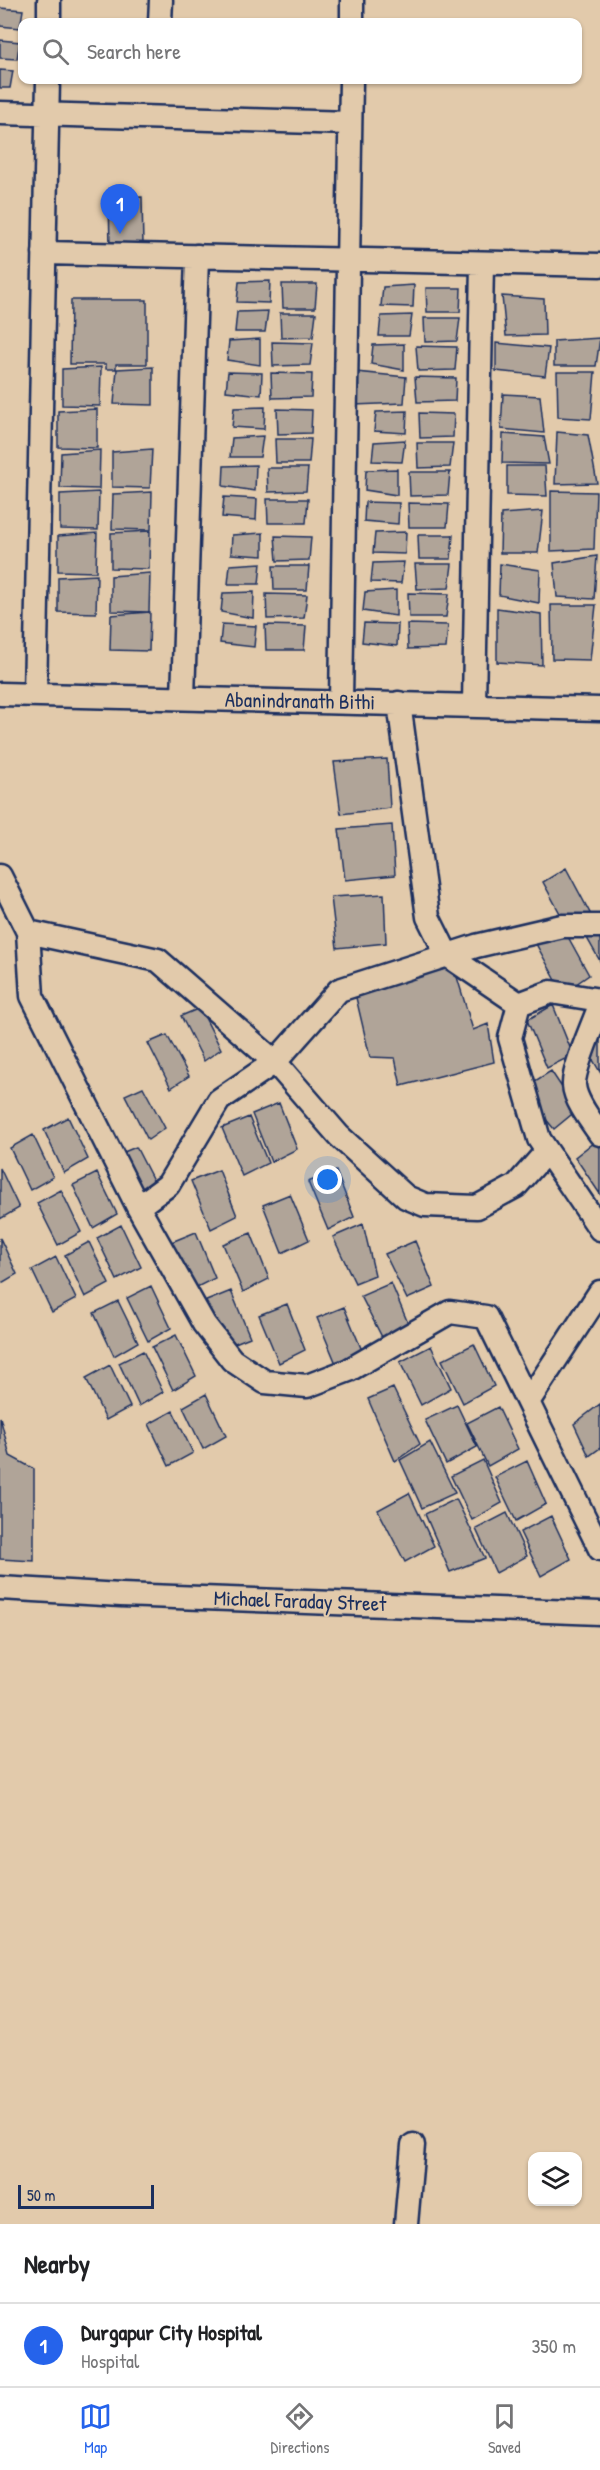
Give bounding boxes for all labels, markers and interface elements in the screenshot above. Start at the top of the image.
search box [18,18,582,84]
icon: search [39,35,72,68]
text: Search here [87,36,181,66]
pin: 1 [100,184,140,234]
street label: Abanindranath Bithi [225,685,375,716]
your location [313,1165,342,1194]
street label: Michael Faraday Street [213,1583,388,1618]
map controls [528,2152,582,2206]
button: layers [528,2152,582,2206]
scale bar [18,2182,154,2210]
text: 50 m [27,2184,56,2206]
text: Nearby [24,2246,90,2281]
text: Durgapur City Hospital [81,2317,262,2347]
text: 1 [40,2332,47,2359]
text: 350 m [531,2332,576,2359]
text: Hospital [81,2347,139,2374]
tab: Map [79,2400,112,2458]
tab: Directions [271,2400,329,2458]
tab: Saved [488,2400,521,2458]

